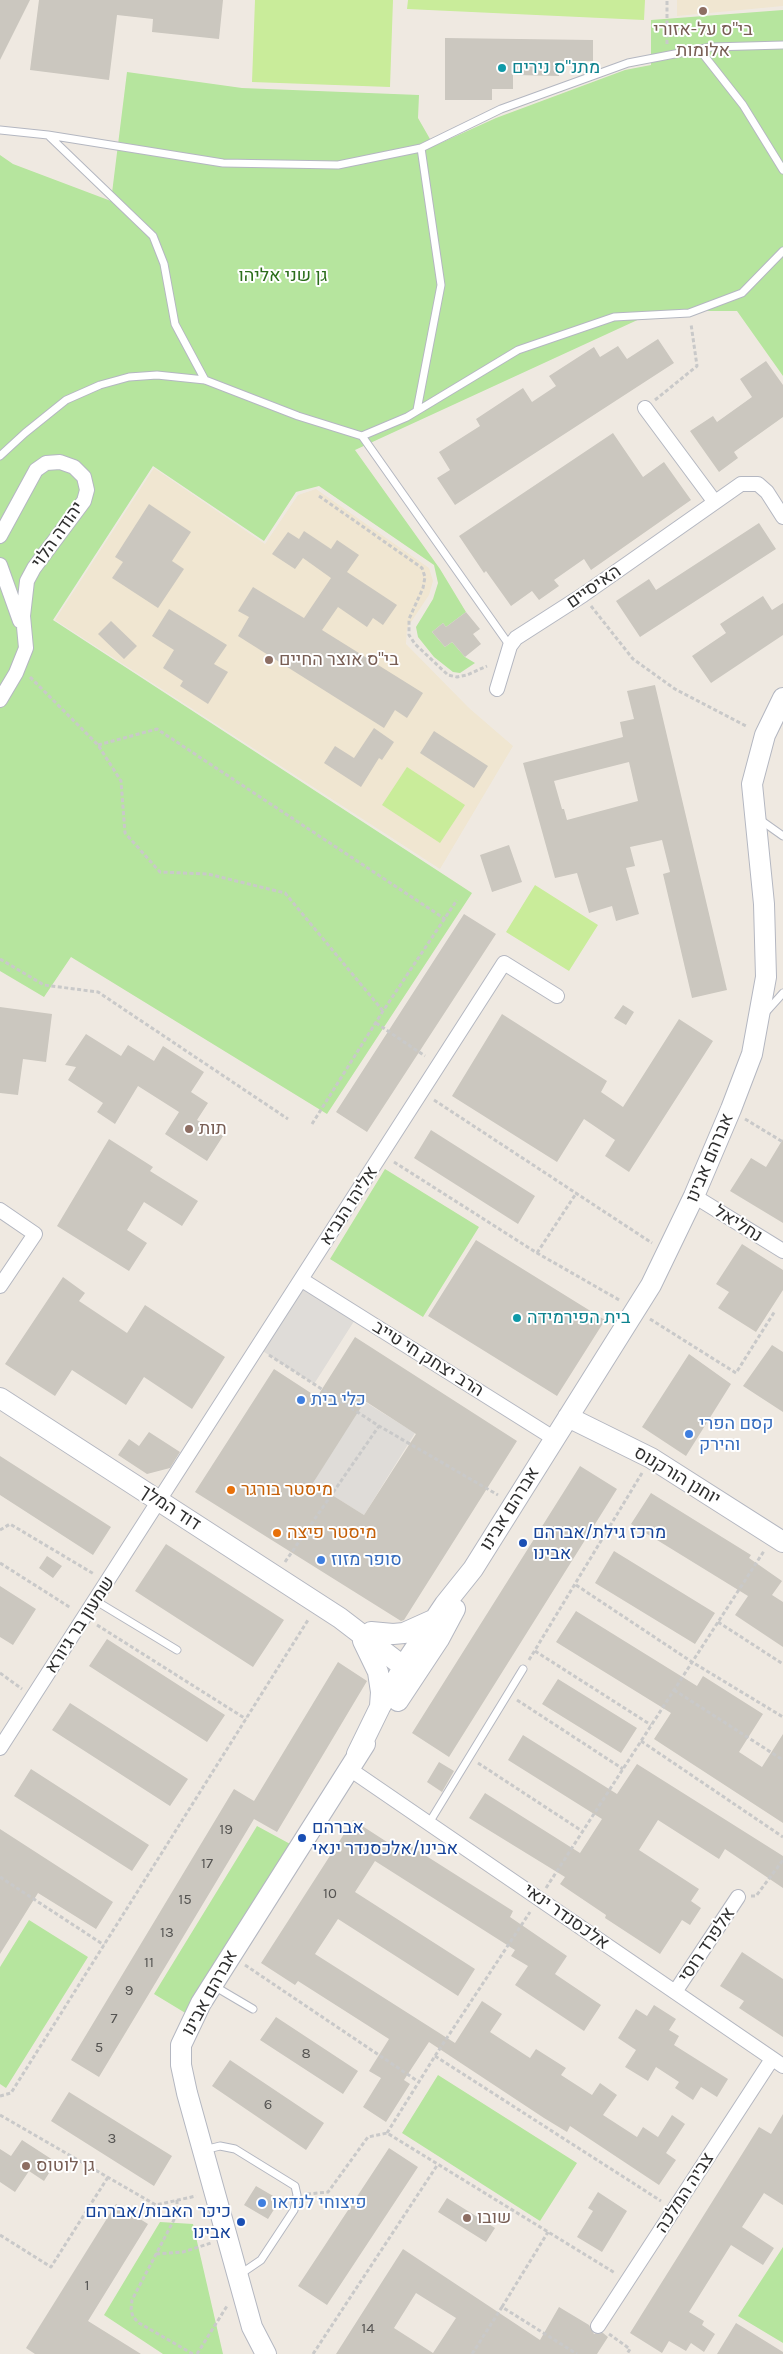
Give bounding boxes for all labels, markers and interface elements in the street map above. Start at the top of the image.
marker: בי"ס על-אזורי אלומות [697,5,709,17]
place label: בי"ס על-אזורי אלומות [653,19,753,62]
place label: מתנ"ס נירים [512,57,600,79]
marker: מתנ"ס נירים [496,62,508,74]
park label: גן שני אליהו [238,265,328,287]
street label: יהודה הלוי [27,498,89,572]
street label: האיסיים [563,561,625,613]
place label: בי"ס אוצר החיים [279,649,399,671]
marker: בי"ס אוצר החיים [263,654,275,666]
street label: אברהם אבינו [682,1110,738,1206]
place label: תות [199,1118,227,1140]
marker: תות [183,1123,195,1135]
street label: אליהו הנביא [315,1162,383,1250]
street label: נחליאל [710,1201,766,1247]
place label: בית הפירמידה [527,1307,630,1329]
marker: בית הפירמידה [511,1312,523,1324]
street label: הרב יצחק חי טייב [368,1316,488,1402]
place label: כלי בית [311,1389,366,1411]
marker: כלי בית [295,1394,307,1406]
place label: קסם הפרי והירק [699,1413,773,1456]
marker: קסם הפרי והירק [683,1428,695,1440]
street label: יוחנן הורקנוס [630,1442,724,1510]
street label: אברהם אבינו [476,1463,544,1555]
place label: מיסטר בורגר [241,1479,333,1501]
street label: דוד המלך [135,1480,205,1536]
marker: מיסטר בורגר [225,1484,237,1496]
place label: מיסטר פיצה [287,1522,377,1544]
place label: מרכז גילת/אברהם אבינו [533,1522,666,1565]
marker: מיסטר פיצה [271,1527,283,1539]
marker: מרכז גילת/אברהם אבינו [517,1537,529,1549]
place label: סופר מזוז [331,1549,402,1571]
marker: סופר מזוז [315,1554,327,1566]
street label: שמעון בר גיורא [41,1572,119,1678]
place label: אברהם אבינו/אלכסנדר ינאי [312,1817,458,1860]
house number: 19 [219,1821,233,1839]
marker: אברהם אבינו/אלכסנדר ינאי [296,1832,308,1844]
house number: 17 [201,1855,213,1873]
street label: אלכסנדר ינאי [519,1880,613,1954]
house number: 10 [323,1885,337,1903]
house number: 15 [178,1891,192,1909]
street label: אלפרד רוסי [674,1903,740,1987]
house number: 13 [160,1924,174,1942]
street label: אברהם אבינו [178,1946,242,2040]
house number: 11 [144,1954,154,1972]
house number: 9 [125,1982,133,2000]
house number: 7 [110,2010,118,2028]
house number: 5 [95,2039,103,2057]
house number: 8 [301,2045,311,2063]
house number: 6 [264,2096,272,2114]
house number: 3 [108,2130,116,2148]
street label: צביה המלכה [651,2149,719,2237]
place label: גן לוטוס [36,2155,95,2177]
marker: גן לוטוס [20,2160,32,2172]
place label: פיצוחי לנדאו [272,2192,366,2214]
marker: פיצוחי לנדאו [256,2197,268,2209]
place label: כיכר האבות/אברהם אבינו [85,2201,231,2244]
place label: שובו [477,2207,511,2229]
marker: שובו [461,2212,473,2224]
marker: כיכר האבות/אברהם אבינו [235,2216,247,2228]
house number: 1 [85,2277,89,2295]
house number: 14 [361,2320,375,2338]

